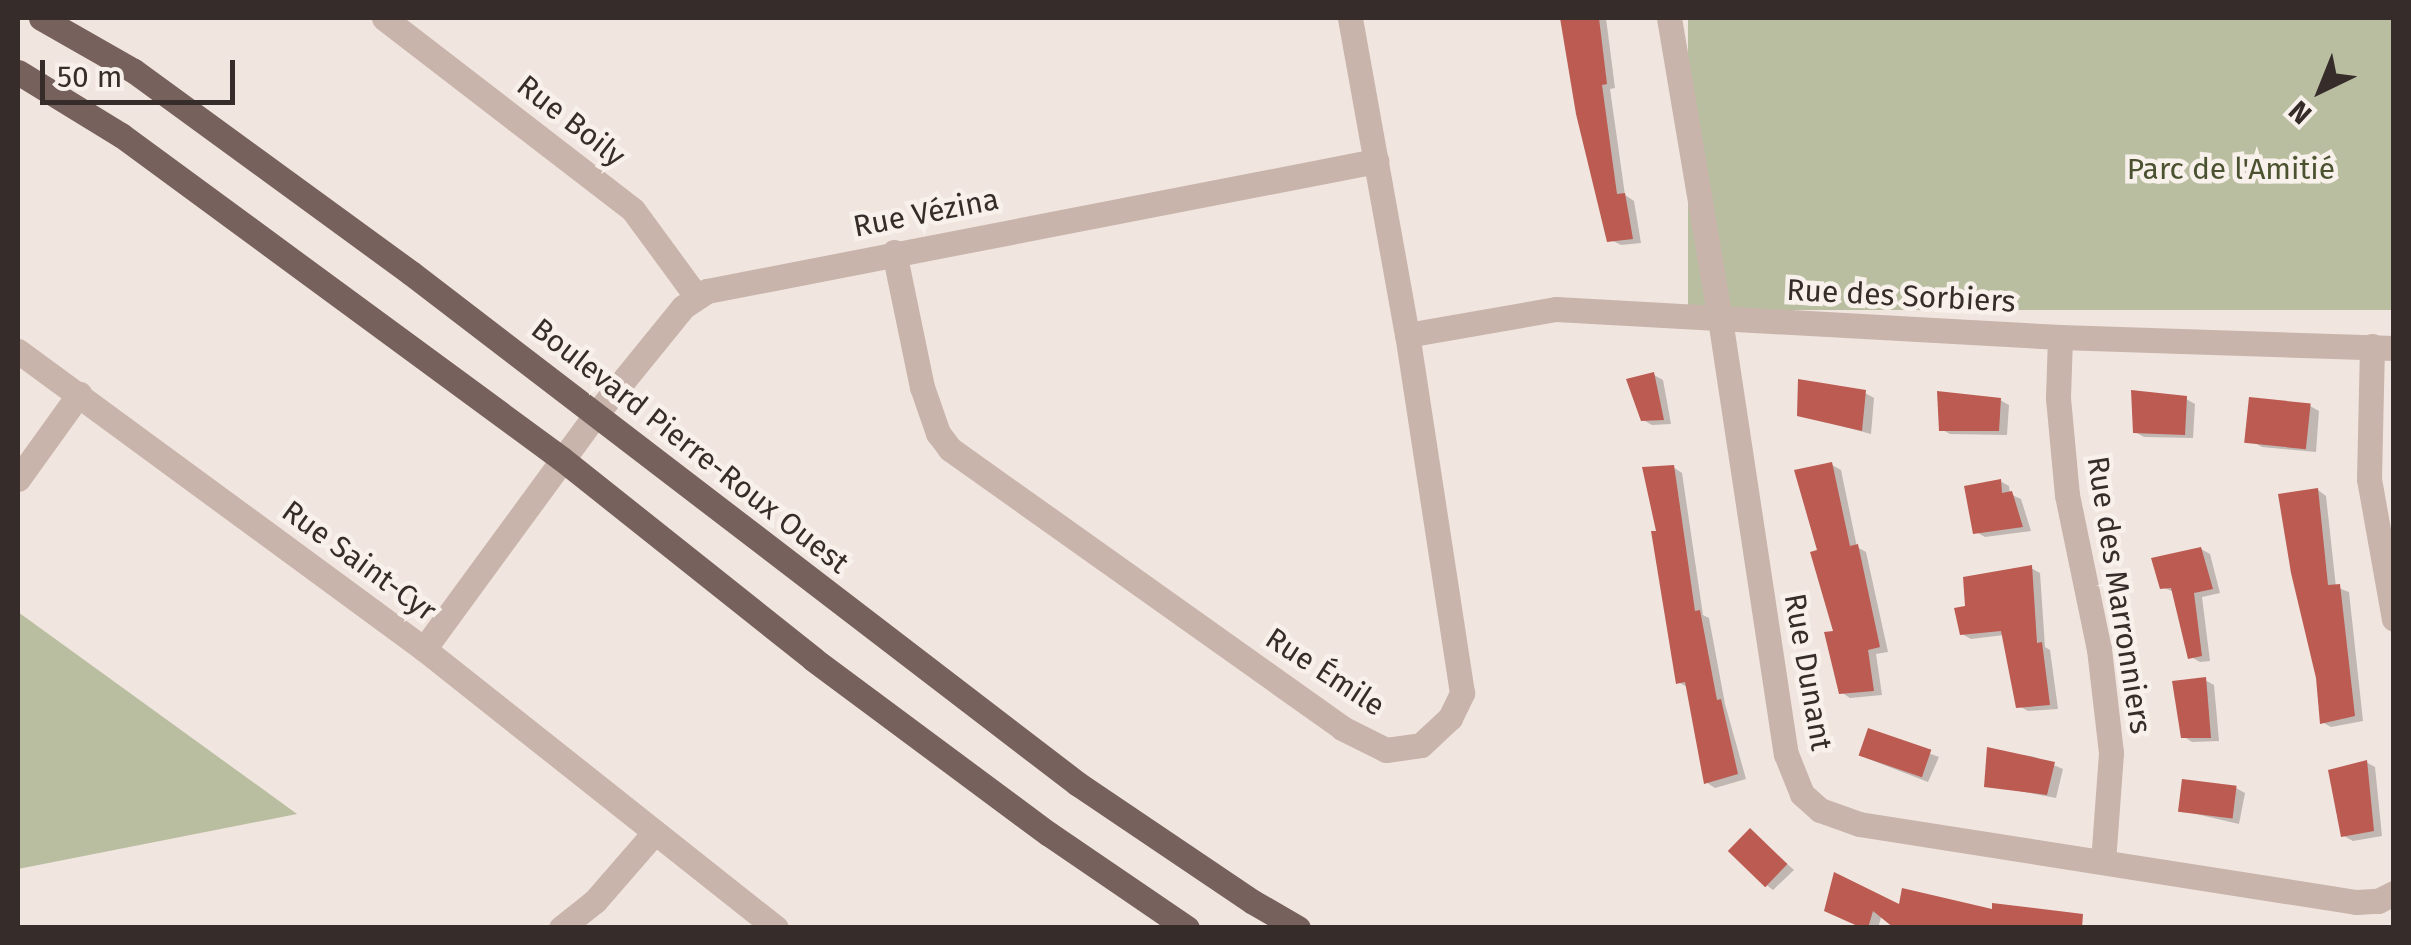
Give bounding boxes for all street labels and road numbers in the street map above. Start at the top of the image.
street label: Rue Boily [510,68,632,174]
street label: Rue Vézina [850,181,1002,245]
street label: Rue des Sorbiers [1786,272,2016,320]
street label: Boulevard Pierre-Roux Ouest [524,311,856,581]
street label: Rue des Marronniers [2079,454,2159,736]
street label: Rue Saint-Cyr [275,493,443,629]
street label: Rue Dunant [1776,591,1840,753]
street label: Rue Émile [1259,620,1391,724]

